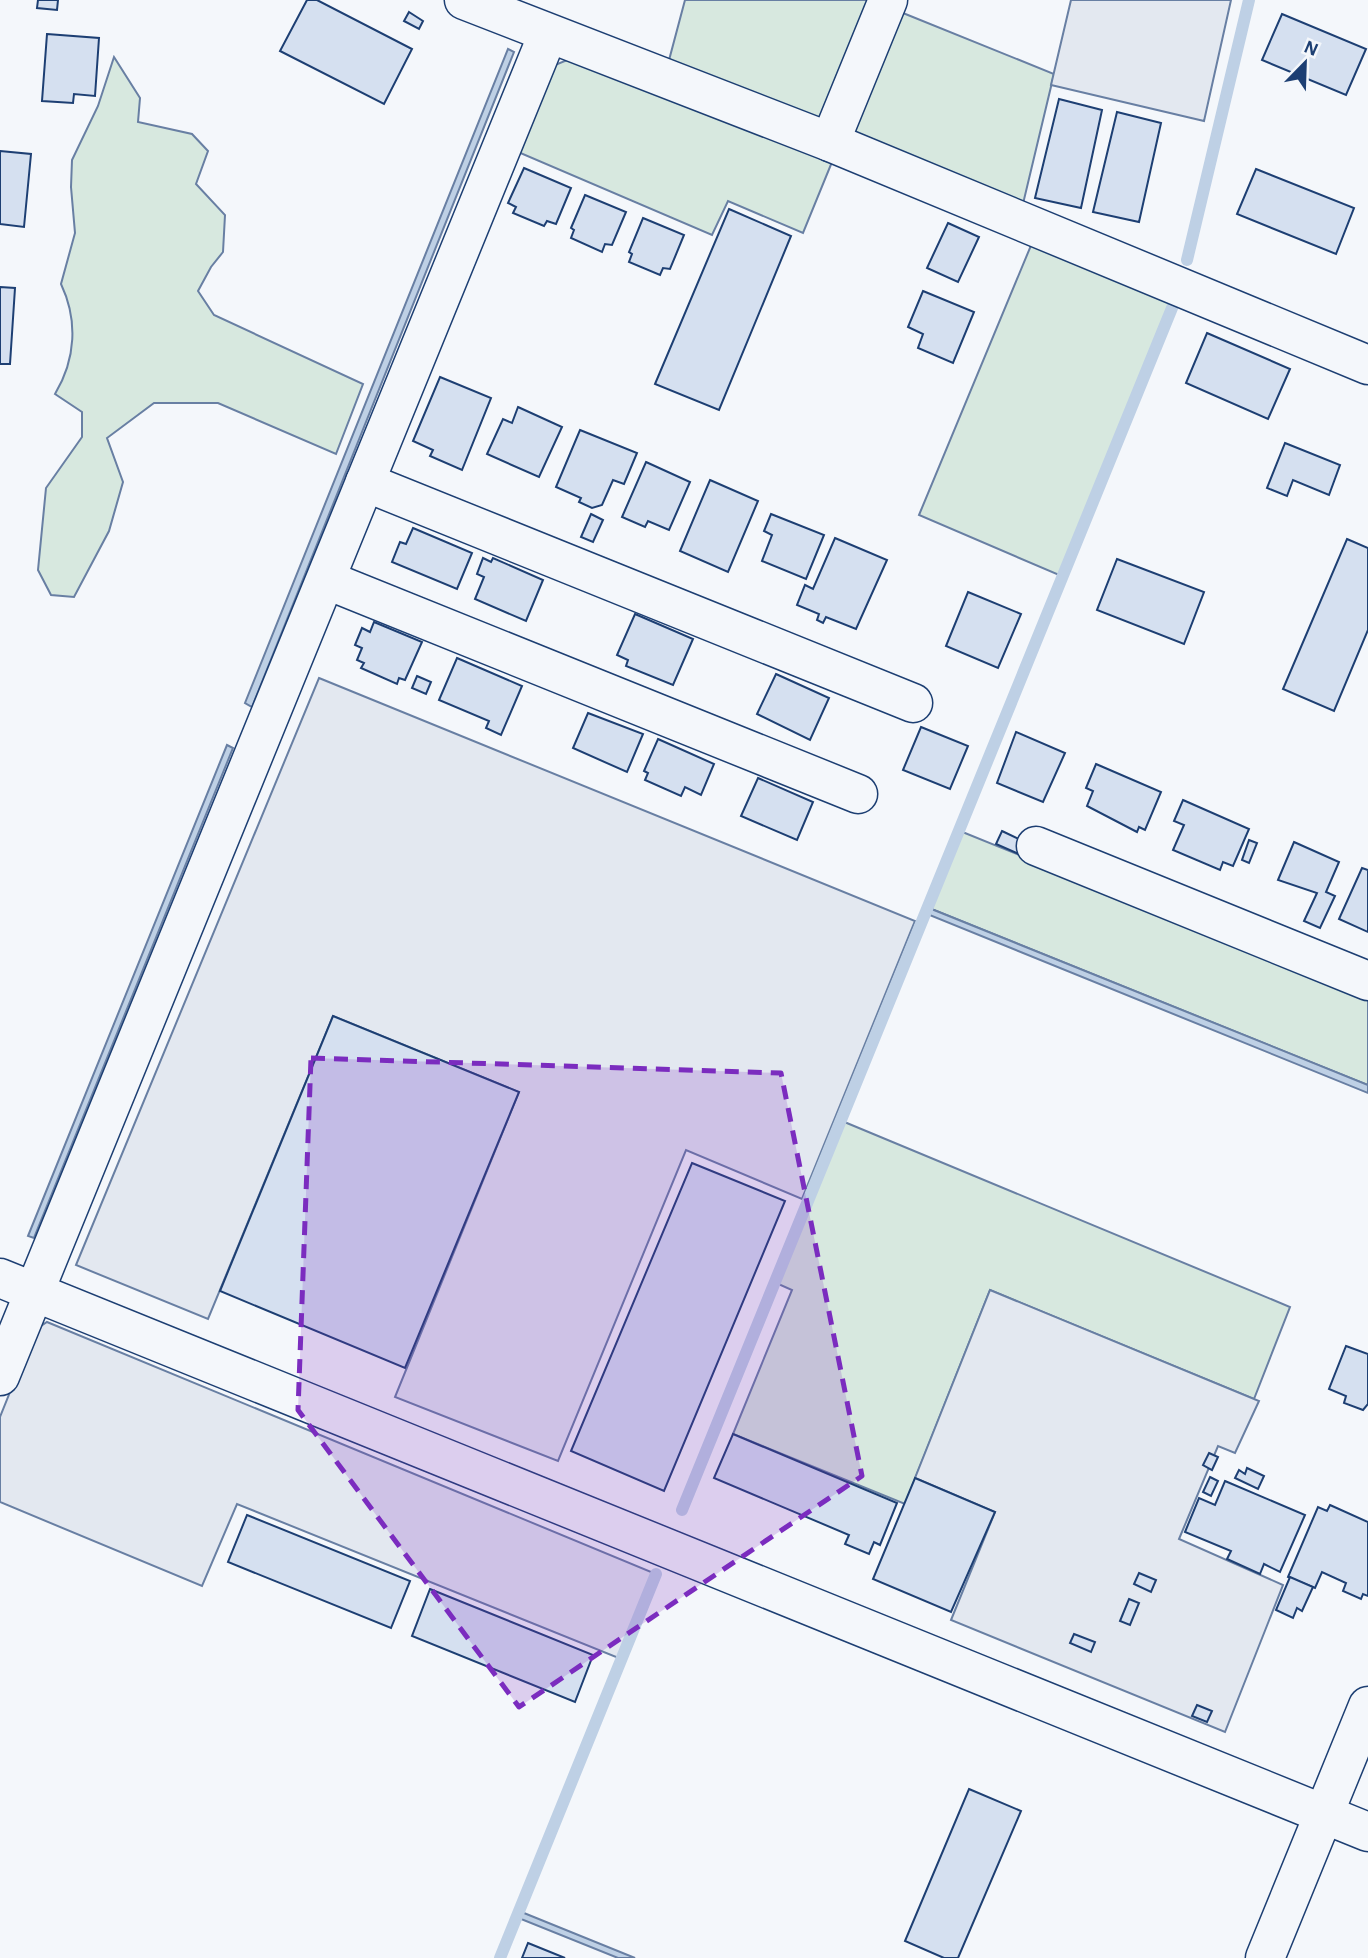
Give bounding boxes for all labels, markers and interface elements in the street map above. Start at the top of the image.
north arrow [1270,28,1340,98]
text: N [1301,37,1321,60]

